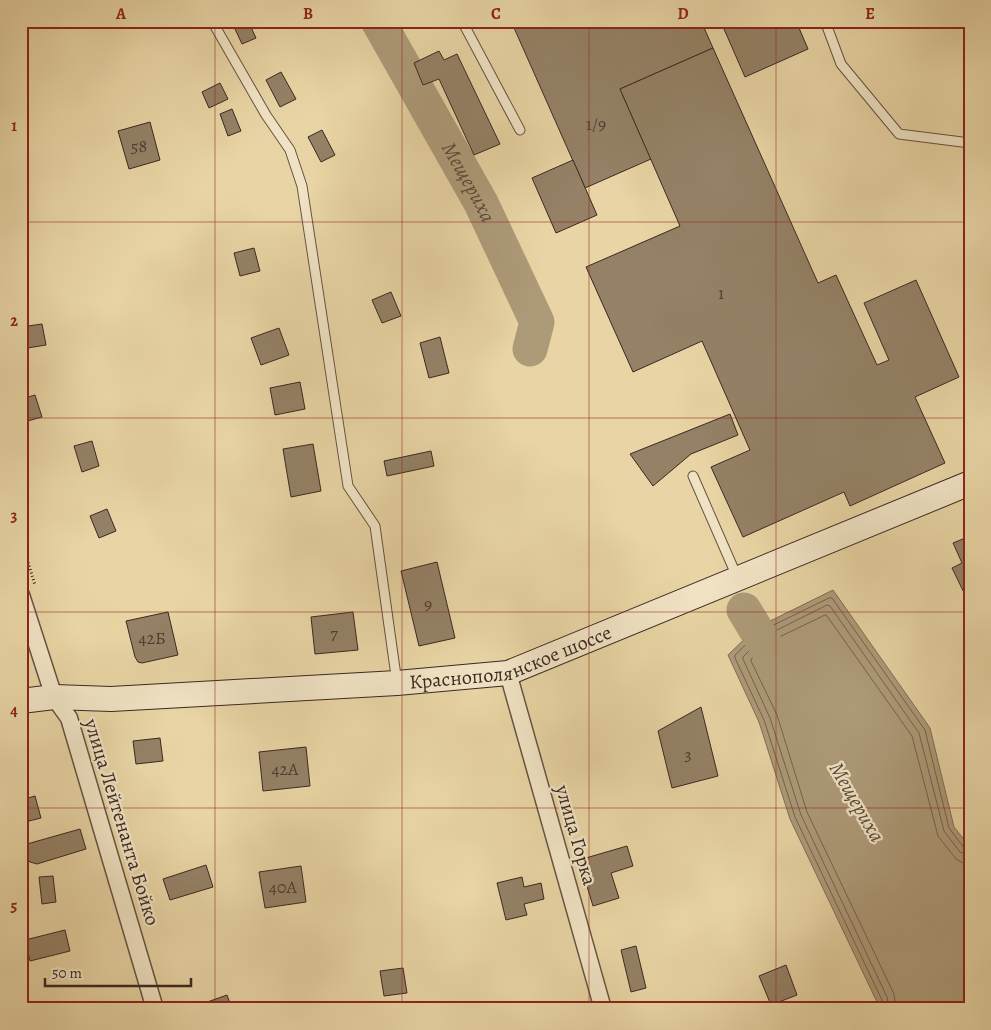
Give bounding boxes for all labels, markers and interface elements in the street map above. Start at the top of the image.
text: A [115,3,127,25]
text: B [303,3,313,25]
text: C [491,3,501,25]
text: D [677,3,689,25]
text: E [865,3,875,25]
house number: 1/9 [586,112,606,136]
text: 1 [11,115,17,137]
house number: 58 [131,134,147,158]
water label: Мещериха [435,137,502,227]
house number: 1 [718,281,724,305]
text: 2 [10,310,18,332]
text: 3 [11,505,18,527]
house number: 9 [424,592,432,616]
street label: Краснополянское шоссе [408,618,615,695]
house number: 7 [330,621,338,645]
house number: 42Б [138,626,166,650]
text: 4 [10,700,18,722]
street label: улица Лейтенанта Бойко [77,714,166,929]
house number: 3 [684,742,692,766]
house number: 42А [271,757,299,781]
water label: Мещериха [823,757,891,847]
street label: улица Горка [549,781,603,889]
house number: 40А [269,875,298,899]
text: 5 [11,895,18,917]
scale bar [45,955,191,987]
text: 50 m [52,963,82,983]

